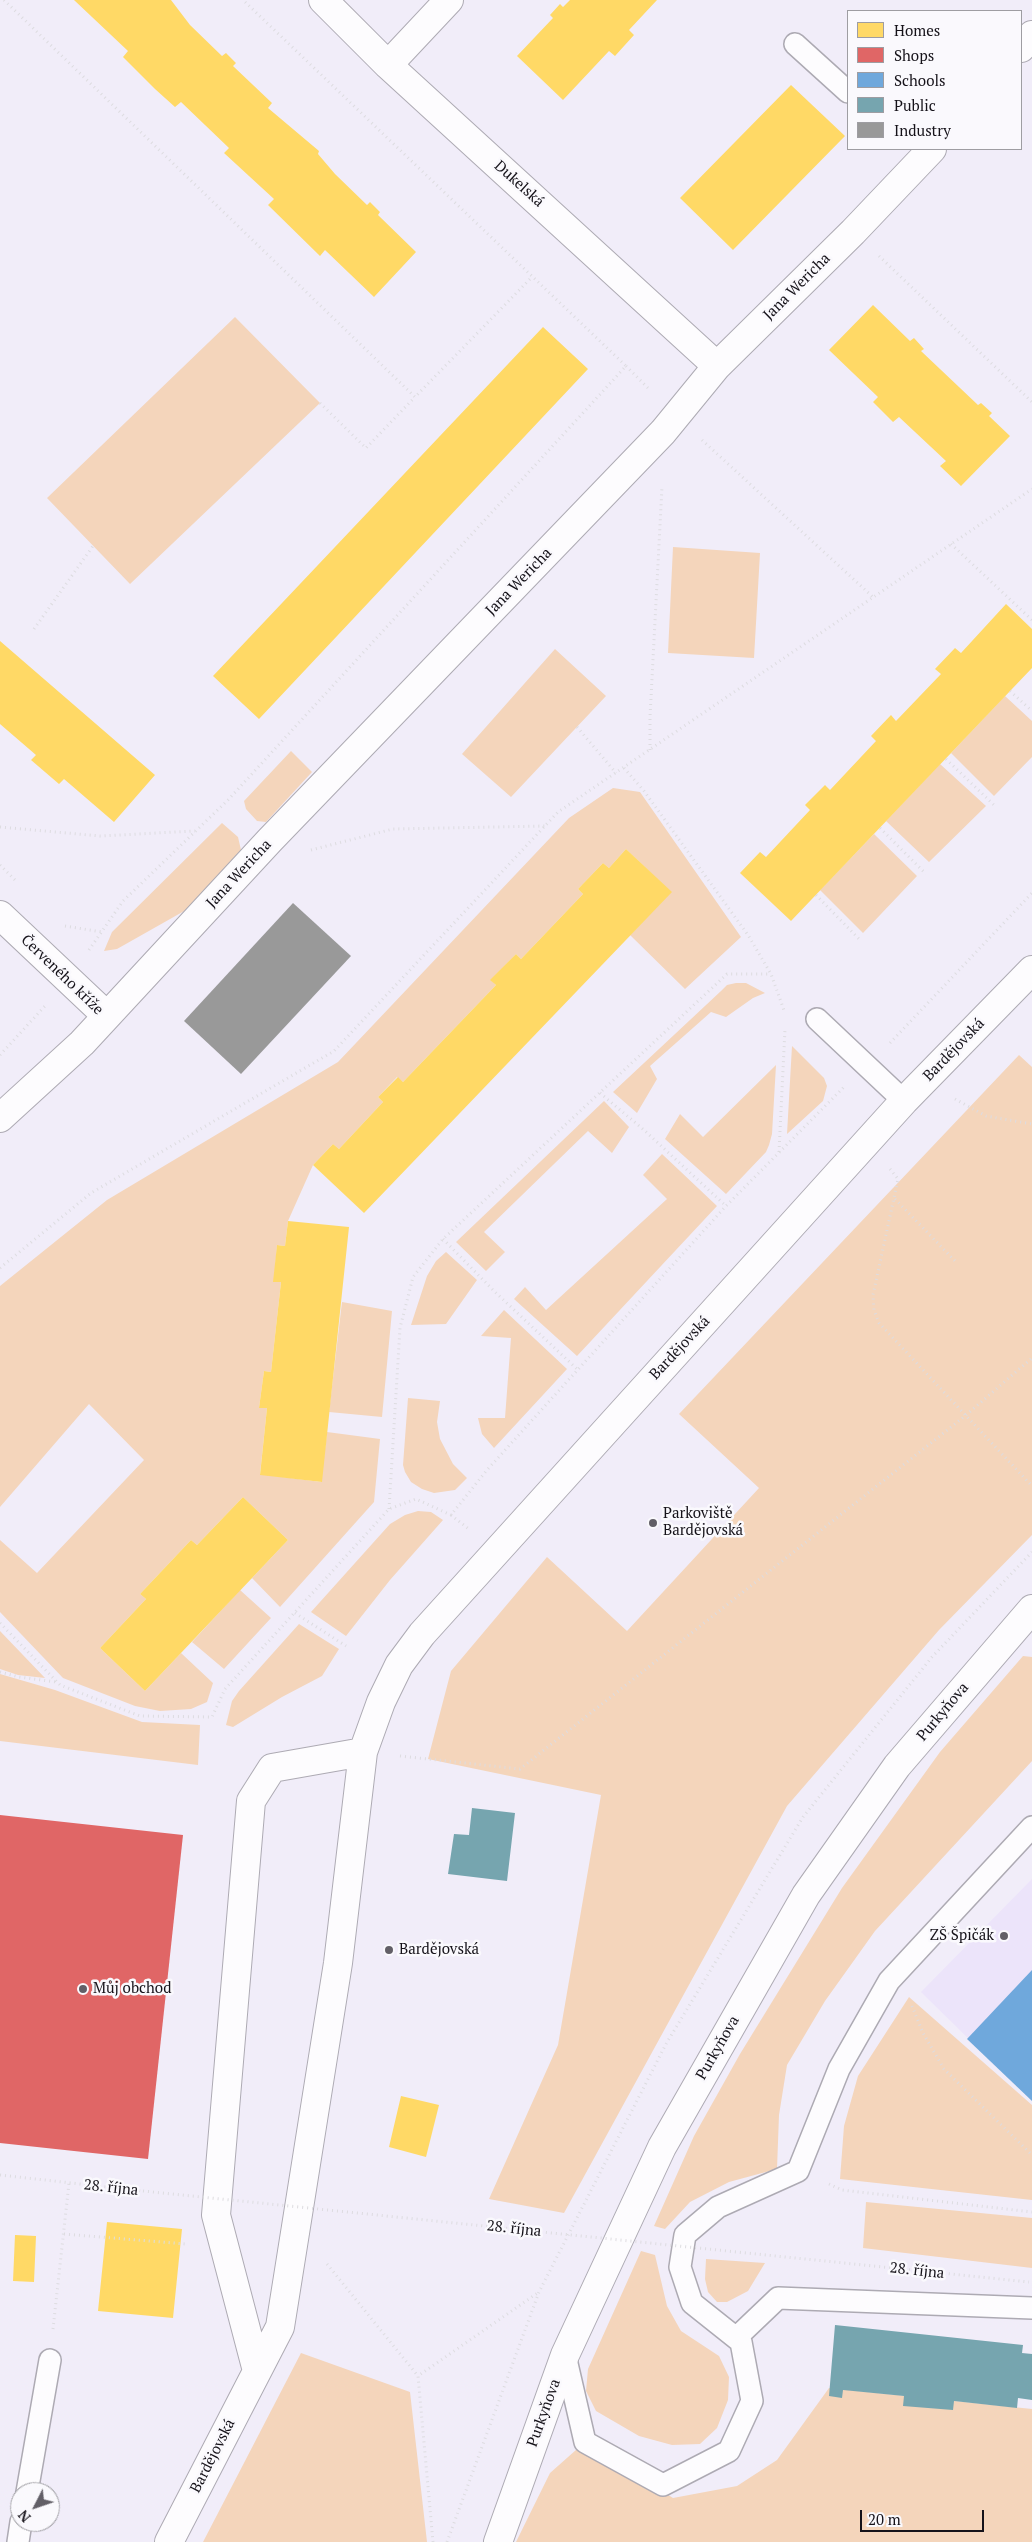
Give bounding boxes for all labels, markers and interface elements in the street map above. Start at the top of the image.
legend [847,10,1022,150]
text: Homes [894,20,940,40]
text: Shops [894,45,934,65]
text: Schools [894,70,945,90]
text: Public [894,95,936,115]
text: Industry [894,120,951,140]
street label: Dukelská [490,157,548,211]
street label: Jana Wericha [760,250,834,324]
street label: Jana Wericha [482,544,556,620]
street label: Jana Wericha [203,836,275,912]
street label: Červeného kříže [17,931,107,1019]
street label: Bardějovská [920,1015,988,1085]
street label: Bardějovská [646,1313,714,1383]
place label: Parkoviště Bardějovská [663,1505,743,1540]
marker: Parkoviště Bardějovská [647,1517,659,1529]
street label: Purkyňova [913,1679,973,1745]
place label: ZŠ Špičák [930,1927,994,1945]
marker: ZŠ Špičák [998,1930,1010,1942]
place label: Bardějovská [399,1941,479,1959]
marker: Bardějovská [383,1944,395,1956]
place label: Můj obchod [93,1980,171,1998]
marker: Můj obchod [77,1983,89,1995]
street label: Purkyňova [693,2013,743,2083]
street label: 28. října [83,2176,139,2200]
street label: 28. října [486,2217,542,2241]
street label: 28. října [889,2259,945,2283]
street label: Purkyňova [523,2377,565,2449]
street label: Bardějovská [187,2416,239,2496]
north arrow [10,2482,60,2532]
scale bar [862,2500,986,2532]
text: N [13,2506,35,2527]
text: 20 m [868,2509,901,2529]

